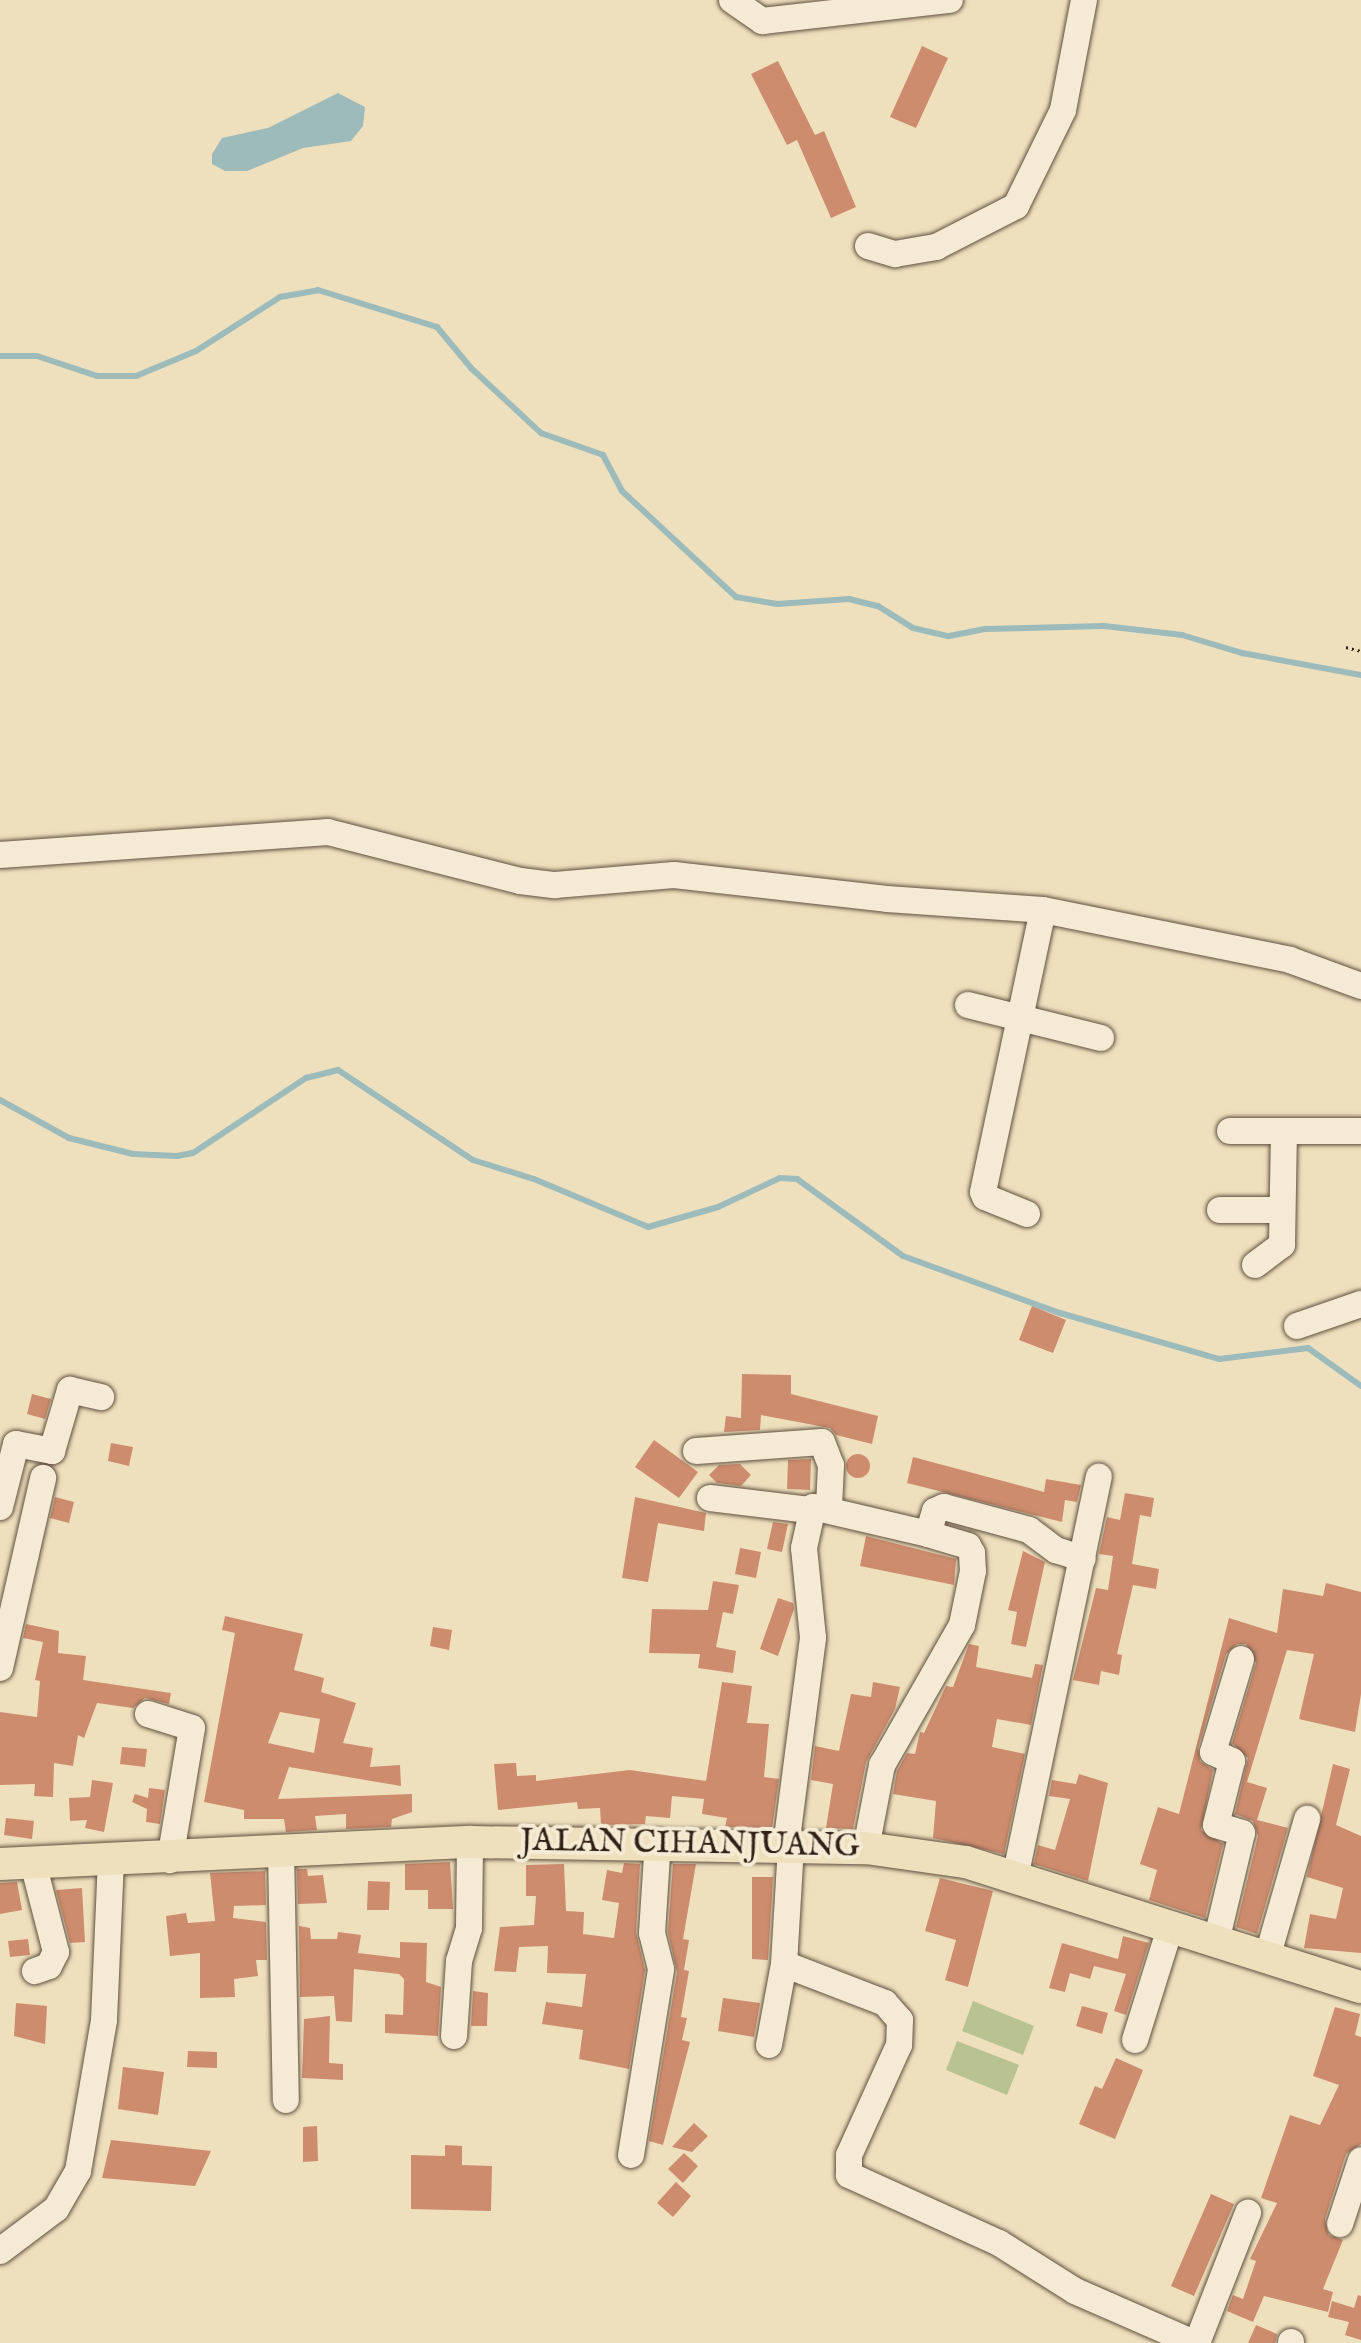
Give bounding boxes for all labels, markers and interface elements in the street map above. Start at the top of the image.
street label: JALAN CIHANJUANG [520,1823,860,1867]

